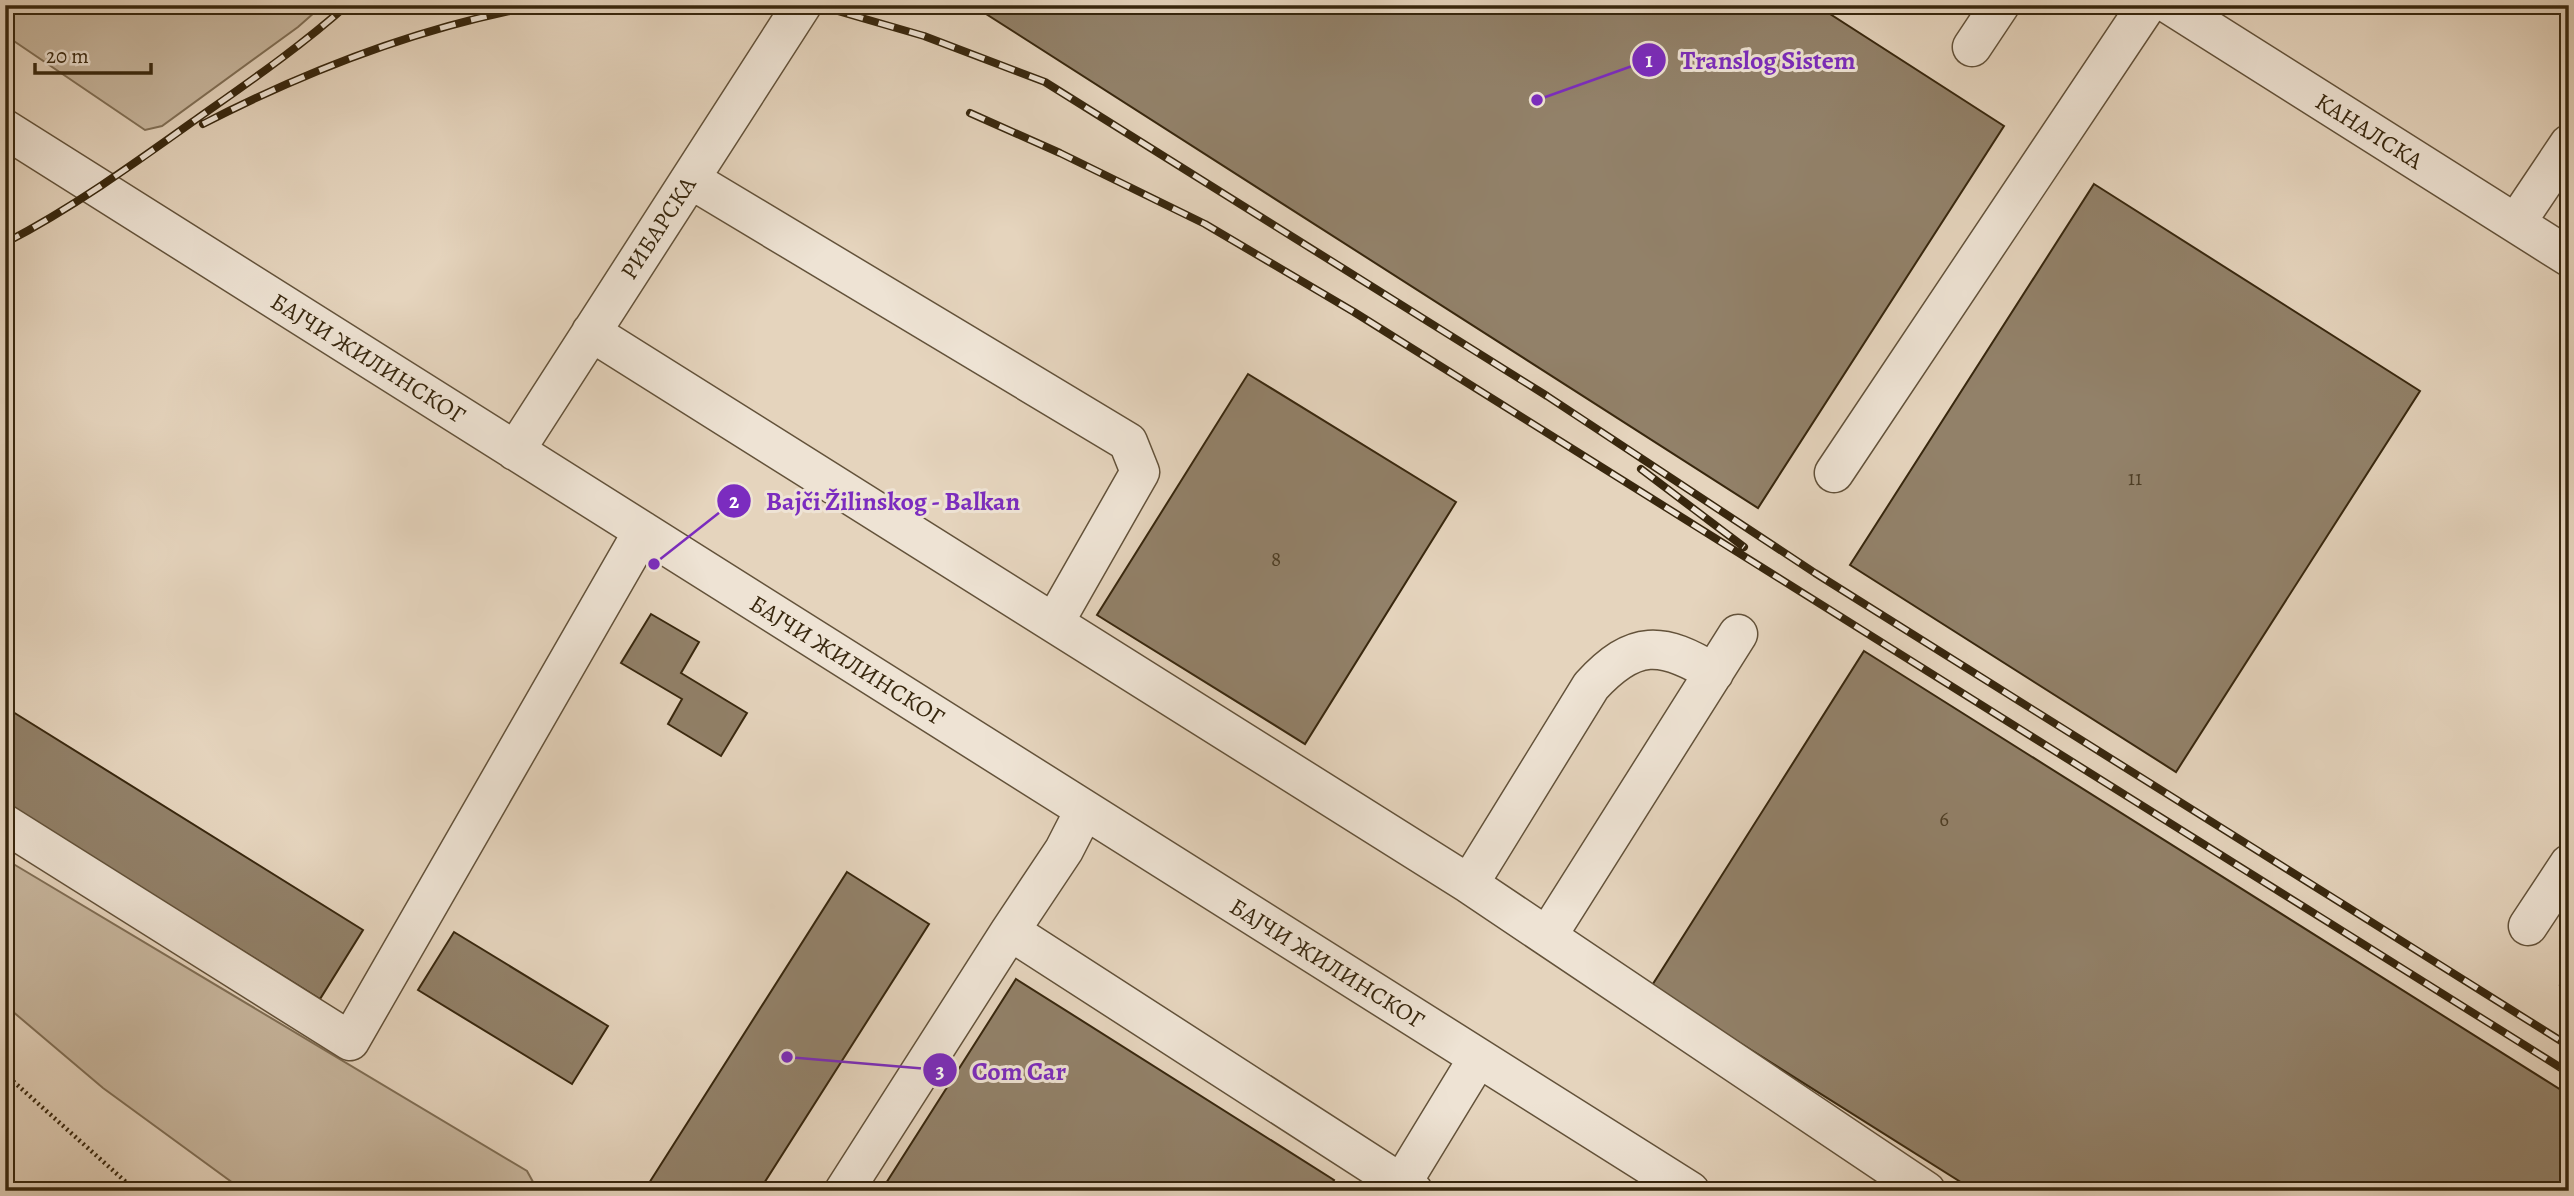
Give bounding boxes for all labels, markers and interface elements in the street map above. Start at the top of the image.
scale bar [35,32,150,76]
callout: Translog Sistem [1631,36,1869,83]
text: 20 m [46,42,89,70]
text: Translog Sistem [1680,43,1856,78]
text: 1 [1645,46,1653,74]
street label: КАНАЛСКА [2309,85,2430,177]
street label: РИБАРСКА [613,169,704,286]
street label: БАЈЧИ ЖИЛИНСКОГ [265,285,471,431]
house number: 11 [2128,464,2142,492]
callout: Bajči Žilinskog - Balkan [717,478,1035,525]
text: Bajči Žilinskog - Balkan [766,484,1021,519]
text: 2 [729,487,739,515]
house number: 8 [1271,545,1281,573]
street label: БАЈЧИ ЖИЛИНСКОГ [744,587,950,733]
house number: 6 [1939,805,1949,833]
street label: БАЈЧИ ЖИЛИНСКОГ [1224,890,1430,1036]
callout: Com Car [923,1047,1080,1094]
text: Com Car [972,1054,1067,1089]
text: 3 [935,1057,945,1085]

